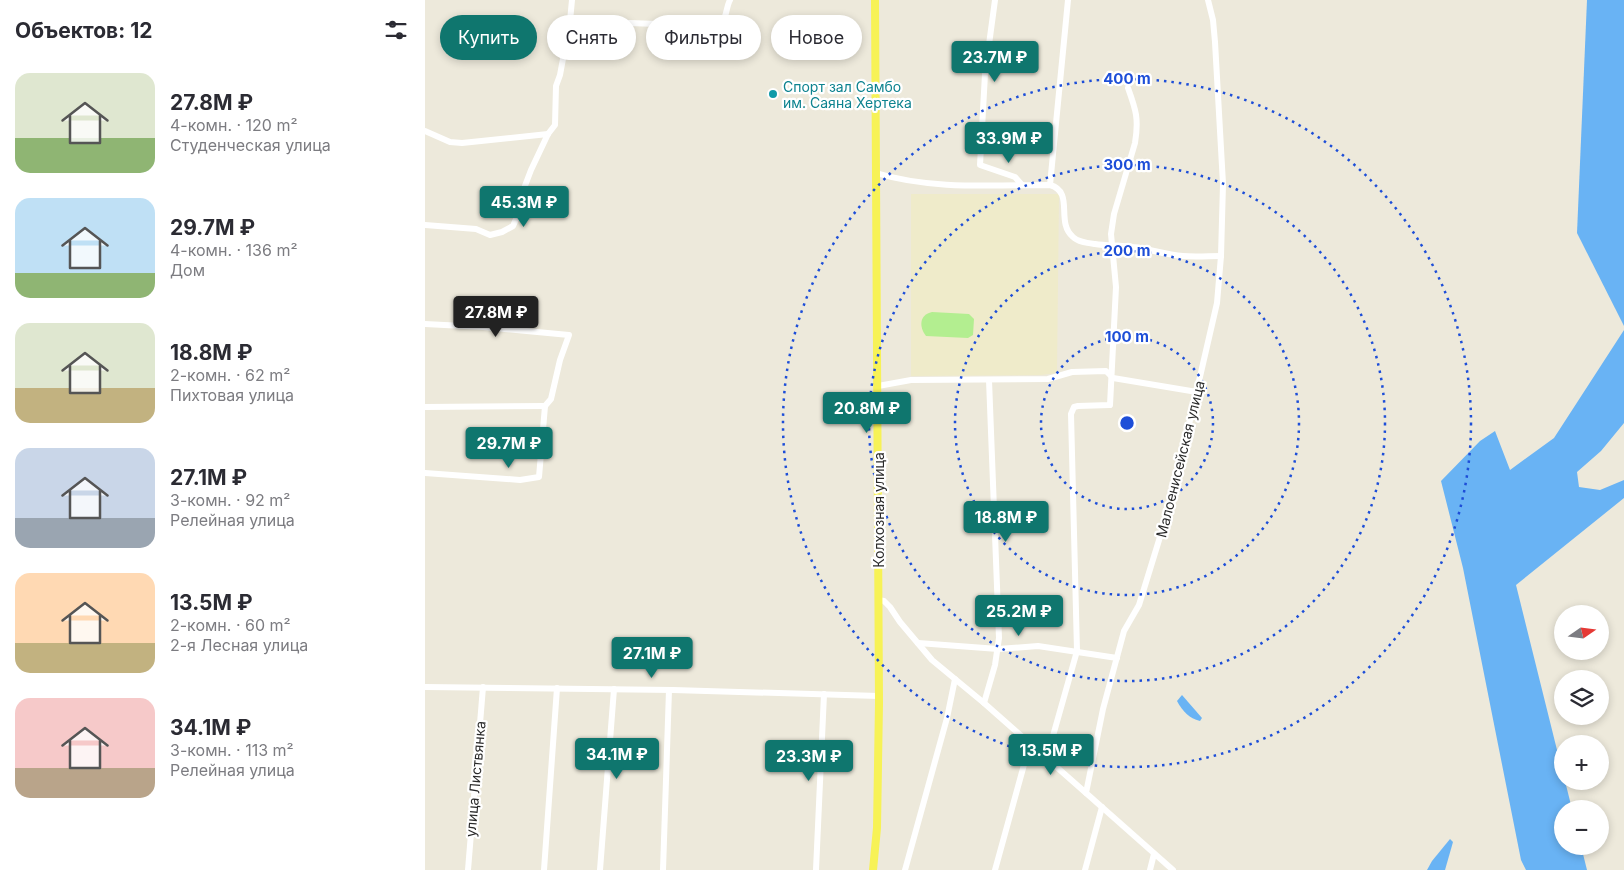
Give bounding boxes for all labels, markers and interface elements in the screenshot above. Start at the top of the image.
chip: Купить [440,15,537,60]
chip: Снять [547,15,636,60]
chip: Фильтры [646,15,761,60]
chip: Новое [771,15,862,60]
icon: filters [382,16,410,44]
text: Объектов: 12 [15,18,152,43]
pin: 23.7M ₽ [949,41,1041,83]
text: 23.7M ₽ [963,47,1027,67]
text: 400 m [1103,69,1151,88]
place label: Спорт зал Самбо им. Саяна Хертека [783,78,912,111]
marker: Спорт зал Самбо им. Саяна Хертека [767,88,779,100]
text: 27.8M ₽ [170,90,253,115]
icon: home [55,93,115,153]
text: 4-комн. · 120 m² [170,115,298,135]
pin: 33.9M ₽ [963,121,1055,164]
text: 33.9M ₽ [976,128,1042,148]
text: Студенческая улица [170,135,331,155]
text: 300 m [1103,155,1151,174]
pin: 45.3M ₽ [478,186,570,228]
text: 45.3M ₽ [491,192,557,212]
text: 29.7M ₽ [170,215,255,240]
icon: home [55,218,115,278]
text: 4-комн. · 136 m² [170,240,298,260]
text: 200 m [1104,241,1150,260]
text: Дом [170,260,205,280]
pin: 27.8M ₽ [450,296,542,338]
text: 27.8M ₽ [464,302,528,322]
text: 100 m [1105,327,1149,346]
text: 18.8M ₽ [170,340,252,365]
icon: home [55,343,115,403]
text: 2-комн. · 62 m² [170,365,290,385]
street label: Малоенисейская улица [1152,379,1208,539]
text: Пихтовая улица [170,385,294,405]
pin: 20.8M ₽ [821,392,913,434]
text: 20.8M ₽ [834,398,900,418]
centre of rings [1118,414,1136,432]
pin: 29.7M ₽ [463,426,555,469]
text: 29.7M ₽ [477,433,541,453]
street label: Колхозная улица [870,452,887,568]
text: 27.1M ₽ [170,465,247,490]
icon: home [55,468,115,528]
text: 3-комн. · 92 m² [170,490,290,510]
pin: 18.8M ₽ [960,500,1052,543]
text: 18.8M ₽ [975,507,1037,527]
text: Релейная улица [170,510,295,530]
text: 13.5M ₽ [170,590,253,615]
icon: home [55,593,115,653]
pin: 25.2M ₽ [973,594,1065,637]
text: 25.2M ₽ [986,601,1052,621]
north arrow [1554,605,1609,660]
map controls [1554,605,1609,855]
text: 2-комн. · 60 m² [170,615,291,635]
text: 2-я Лесная улица [170,635,308,655]
pin: 27.1M ₽ [606,636,698,679]
text: 27.1M ₽ [623,643,681,663]
button: layers [1554,670,1609,725]
text: 34.1M ₽ [170,715,251,740]
icon: home [55,718,115,778]
street label: улица Листвянка [461,720,489,838]
pin: 13.5M ₽ [1005,734,1097,776]
button: + [1554,735,1609,790]
pin: 34.1M ₽ [571,738,663,780]
text: 3-комн. · 113 m² [170,740,294,760]
pin: 23.3M ₽ [763,740,855,782]
text: 13.5M ₽ [1020,740,1082,760]
text: 34.1M ₽ [586,744,648,764]
text: 23.3M ₽ [776,746,842,766]
text: Релейная улица [170,760,295,780]
button: − [1554,800,1609,855]

